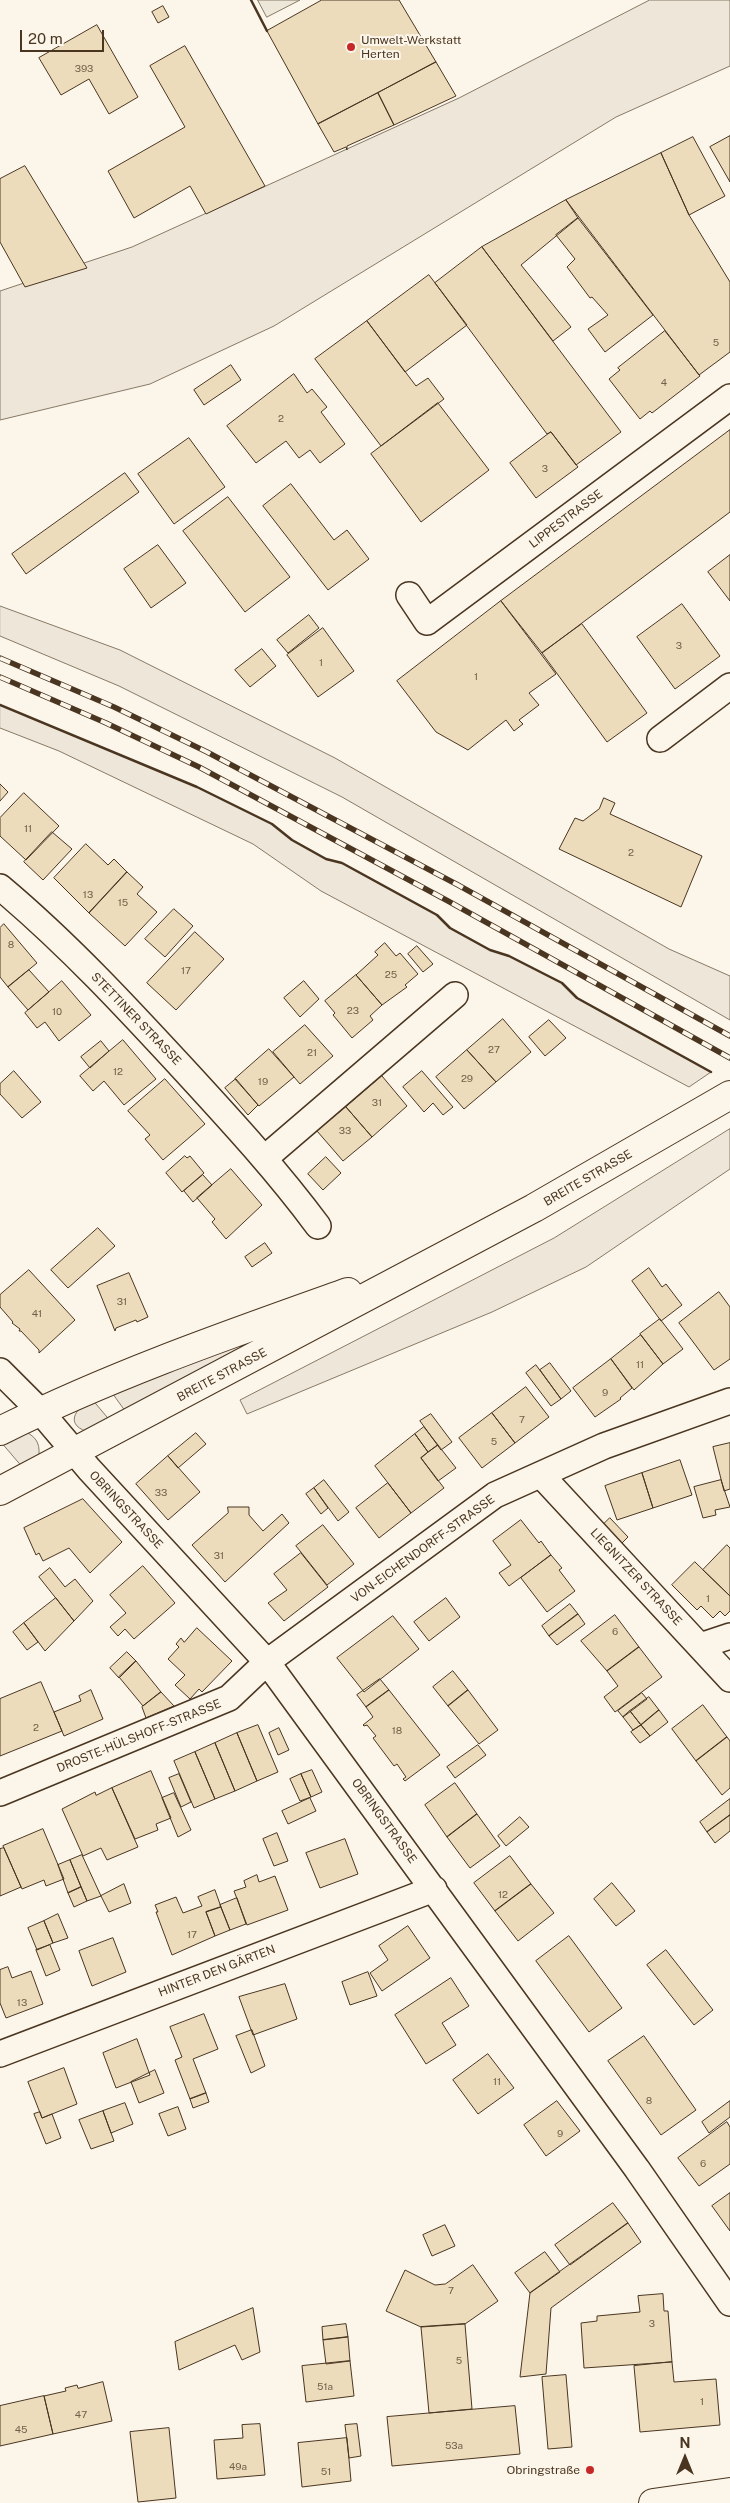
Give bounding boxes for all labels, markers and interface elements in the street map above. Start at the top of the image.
scale bar [22,20,106,52]
text: 20 m [28,30,63,47]
place label: Umwelt-Werkstatt Herten [361,33,461,61]
marker: Umwelt-Werkstatt Herten [345,41,357,53]
house number: 393 [75,63,93,75]
house number: 5 [713,337,719,349]
house number: 4 [661,377,667,389]
house number: 2 [278,413,284,425]
house number: 3 [542,463,548,475]
street label: LIPPESTRASSE [526,487,606,551]
house number: 3 [676,640,682,652]
house number: 1 [319,657,323,669]
house number: 1 [474,671,478,683]
house number: 11 [24,823,32,835]
house number: 2 [628,847,634,859]
house number: 13 [83,889,93,901]
house number: 15 [118,897,128,909]
house number: 8 [8,939,14,951]
house number: 17 [181,965,191,977]
house number: 25 [385,969,397,981]
street label: STETTINER STRASSE [88,970,184,1068]
house number: 23 [347,1005,359,1017]
house number: 10 [52,1006,62,1018]
house number: 27 [488,1044,500,1056]
house number: 21 [307,1047,317,1059]
house number: 12 [113,1066,123,1078]
house number: 29 [461,1073,473,1085]
house number: 19 [258,1076,268,1088]
house number: 31 [372,1097,382,1109]
house number: 33 [339,1125,351,1137]
street label: BREITE STRASSE [541,1147,635,1209]
house number: 31 [117,1296,127,1308]
house number: 41 [32,1308,42,1320]
street label: BREITE STRASSE [175,1345,269,1405]
house number: 11 [636,1359,644,1371]
house number: 9 [602,1387,608,1399]
house number: 7 [519,1414,525,1426]
house number: 5 [491,1436,497,1448]
street label: OBRINGSTRASSE [86,1468,166,1552]
house number: 33 [155,1487,167,1499]
street label: VON-EICHENDORFF-STRASSE [348,1492,498,1606]
street label: LIEGNITZER STRASSE [587,1525,685,1629]
house number: 31 [214,1550,224,1562]
house number: 1 [706,1593,710,1605]
house number: 6 [612,1626,618,1638]
street label: DROSTE-HÜLSHOFF-STRASSE [55,1696,223,1776]
house number: 2 [33,1722,39,1734]
house number: 18 [392,1725,402,1737]
street label: OBRINGSTRASSE [348,1776,420,1866]
house number: 12 [498,1889,508,1901]
house number: 17 [187,1929,197,1941]
street label: HINTER DEN GÄRTEN [156,1942,278,2000]
house number: 13 [17,1997,27,2009]
house number: 11 [493,2076,501,2088]
house number: 8 [646,2095,652,2107]
house number: 9 [557,2128,563,2140]
house number: 6 [700,2158,706,2170]
house number: 7 [448,2285,454,2297]
house number: 3 [649,2318,655,2330]
house number: 5 [456,2355,462,2367]
house number: 51a [317,2381,333,2393]
house number: 1 [700,2396,704,2408]
house number: 47 [75,2409,87,2421]
house number: 45 [15,2424,27,2436]
north arrow [660,2433,710,2483]
text: N [680,2435,690,2451]
house number: 53a [445,2440,463,2452]
house number: 49a [229,2461,247,2473]
place label: Obringstraße [507,2463,580,2477]
marker: Obringstraße [584,2464,596,2476]
house number: 51 [321,2466,331,2478]

